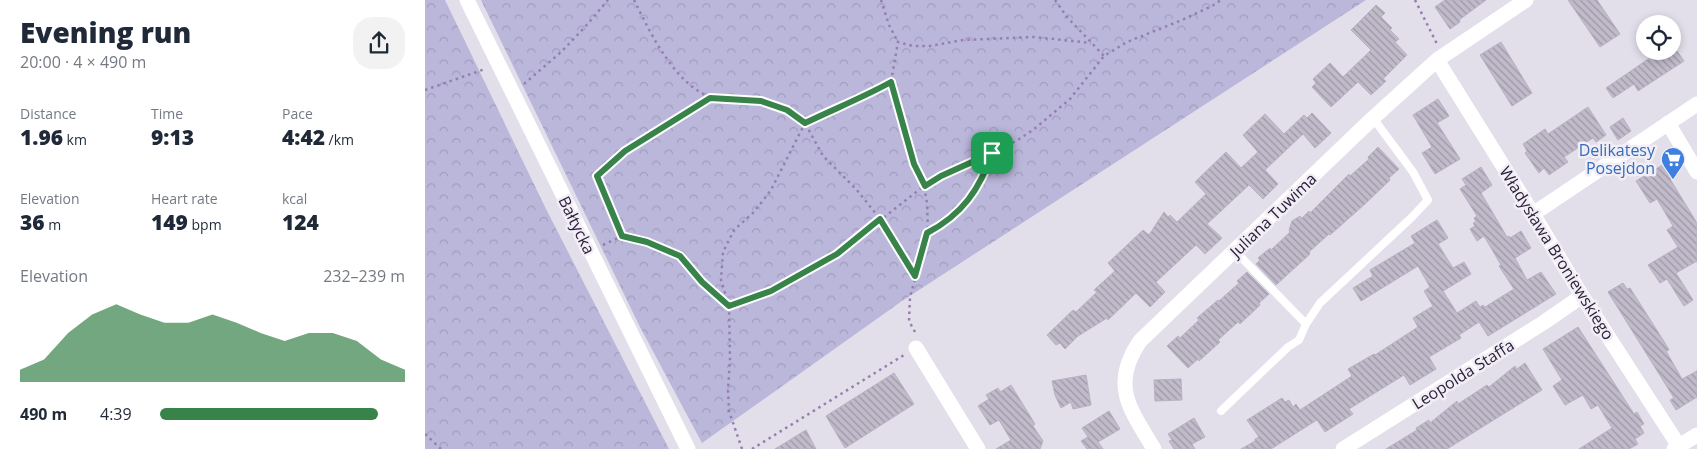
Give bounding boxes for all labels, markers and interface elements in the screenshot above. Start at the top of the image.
text: Evening run [20,13,191,51]
map controls [1636,15,1681,60]
button: locate [1636,15,1681,60]
button: share [353,17,405,69]
text: 20:00 · 4 × 490 m [20,51,146,73]
text: Distance [20,104,76,123]
text: Time [151,104,183,123]
text: Pace [282,104,313,123]
text: 1.96 [20,123,63,151]
text: 9:13 [151,123,194,151]
text: 4:42 [282,123,325,151]
text: km [63,130,87,149]
text: /km [325,130,354,149]
pin [971,132,1013,174]
icon: arrive [978,139,1006,167]
place label: Delikatesy Posejdon [1579,139,1656,179]
supermarket icon: Delikatesy Posejdon [1660,146,1686,180]
street label: Władysława Broniewskiego [1495,162,1619,344]
street label: Juliana Tuwima [1223,168,1321,263]
text: Elevation [20,189,79,208]
text: Heart rate [151,189,218,208]
text: kcal [282,189,307,208]
street label: Bałtycka [554,192,600,258]
text: 36 [20,208,45,236]
text: 149 [151,208,188,236]
text: 124 [282,208,319,236]
text: m [45,215,61,234]
text: bpm [188,215,222,234]
text: Elevation [20,265,88,287]
text: 232–239 m [323,265,405,287]
street label: Leopolda Staffa [1408,334,1518,414]
text: 490 m [20,403,67,425]
text: 4:39 [100,403,132,425]

